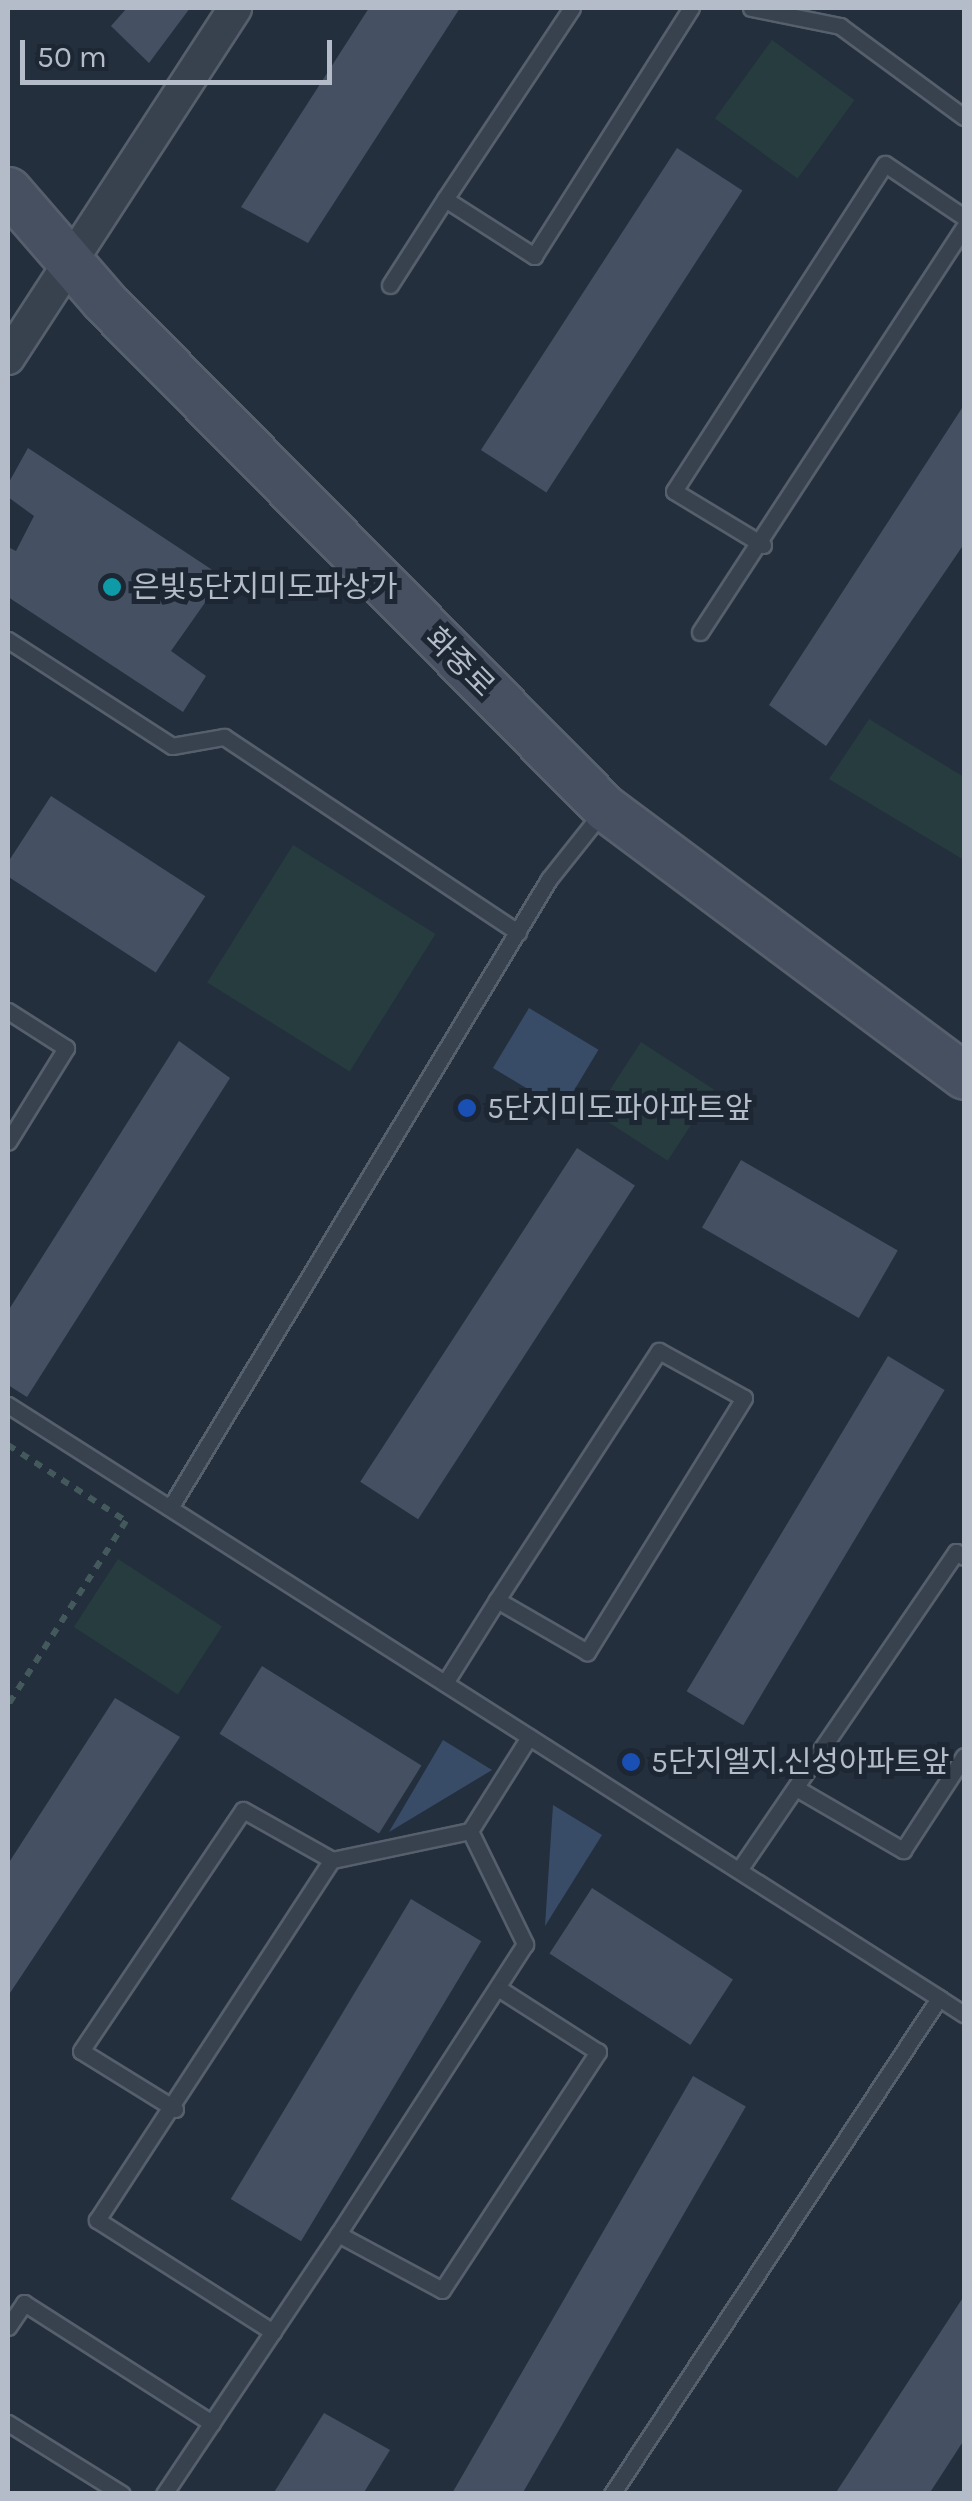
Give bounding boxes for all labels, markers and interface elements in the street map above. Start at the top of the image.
scale bar [25,20,338,82]
text: 50 m [37,39,107,75]
place label: 은빛5단지미도파상가 [132,569,397,605]
marker: 은빛5단지미도파상가 [101,576,123,598]
street label: 화중로 [418,620,502,704]
place label: 5단지미도파아파트앞 [487,1090,752,1126]
marker: 5단지미도파아파트앞 [456,1097,478,1119]
place label: 5단지엘지.신성아파트앞 [651,1744,949,1780]
marker: 5단지엘지.신성아파트앞 [620,1751,642,1773]

